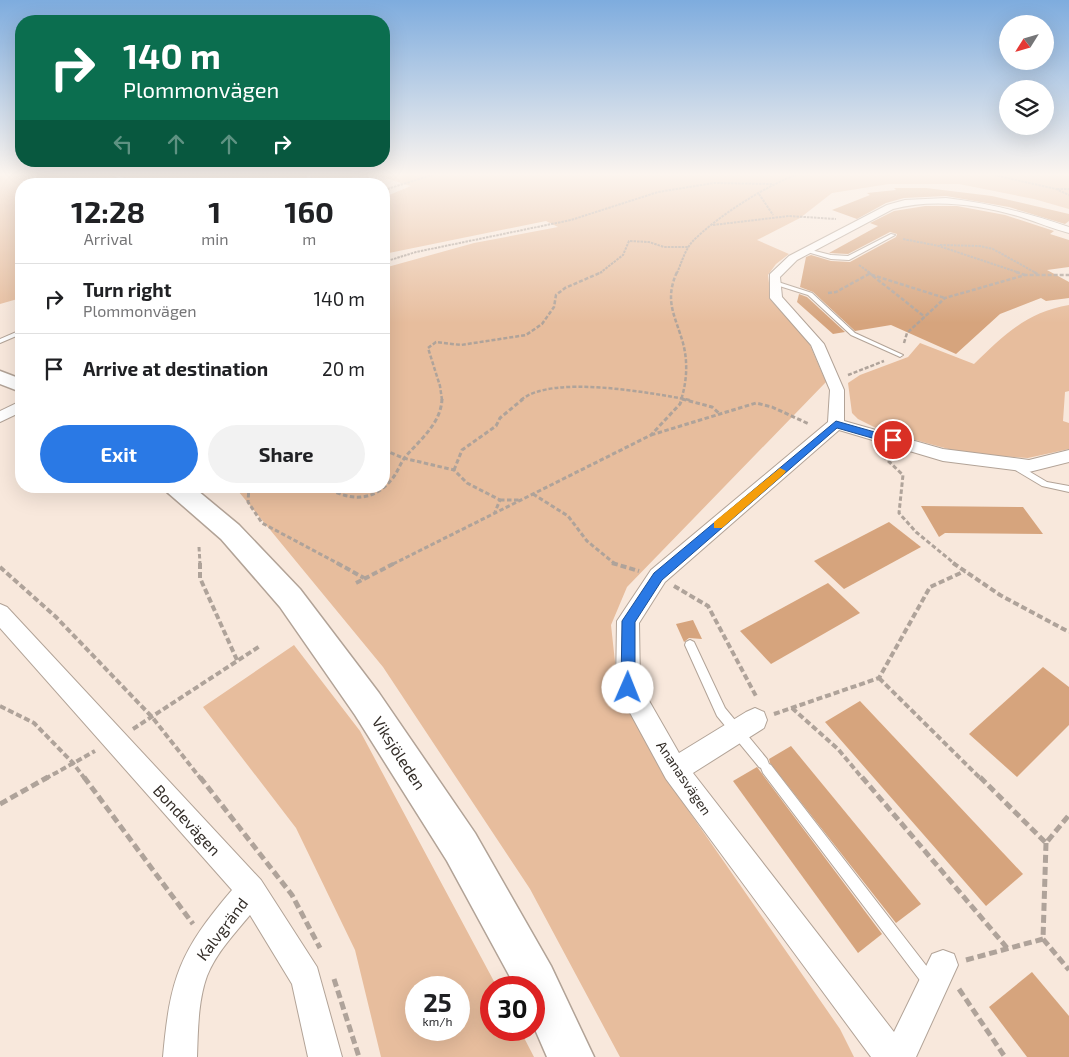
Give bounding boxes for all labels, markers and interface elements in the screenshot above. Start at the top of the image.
north arrow [999,15,1054,70]
map controls [999,15,1054,135]
text: 140 m [123,34,221,76]
icon: right [40,35,105,100]
text: Plommonvägen [123,76,279,102]
button: layers [999,80,1054,135]
icon: left [109,130,137,158]
icon: ahead [162,130,190,158]
icon: ahead [215,130,243,158]
icon: right [268,130,296,158]
text: 12:28 [71,193,145,229]
text: 1 [208,193,221,229]
text: 160 [284,193,334,229]
text: Arrival [84,229,132,248]
text: min [201,229,228,248]
text: m [302,229,316,248]
text: Turn right [83,278,171,301]
icon: right [40,285,68,313]
text: 140 m [313,287,365,310]
text: Plommonvägen [83,301,197,320]
icon: arrive [40,355,68,383]
text: Arrive at destination [83,357,268,380]
text: 20 m [322,357,365,380]
pin [872,419,914,461]
button: Exit [40,425,198,483]
button: Share [208,425,365,483]
icon: arrive [879,426,907,454]
position arrow [601,661,653,713]
street label: Viksjöleden [368,713,430,793]
street label: Ananasvägen [653,737,715,818]
street label: Bondevägen [150,780,225,859]
street label: Kalvgränd [192,894,251,964]
speed limit sign: 30 [480,976,545,1041]
text: 25 [423,987,452,1017]
text: km/h [423,1014,452,1028]

